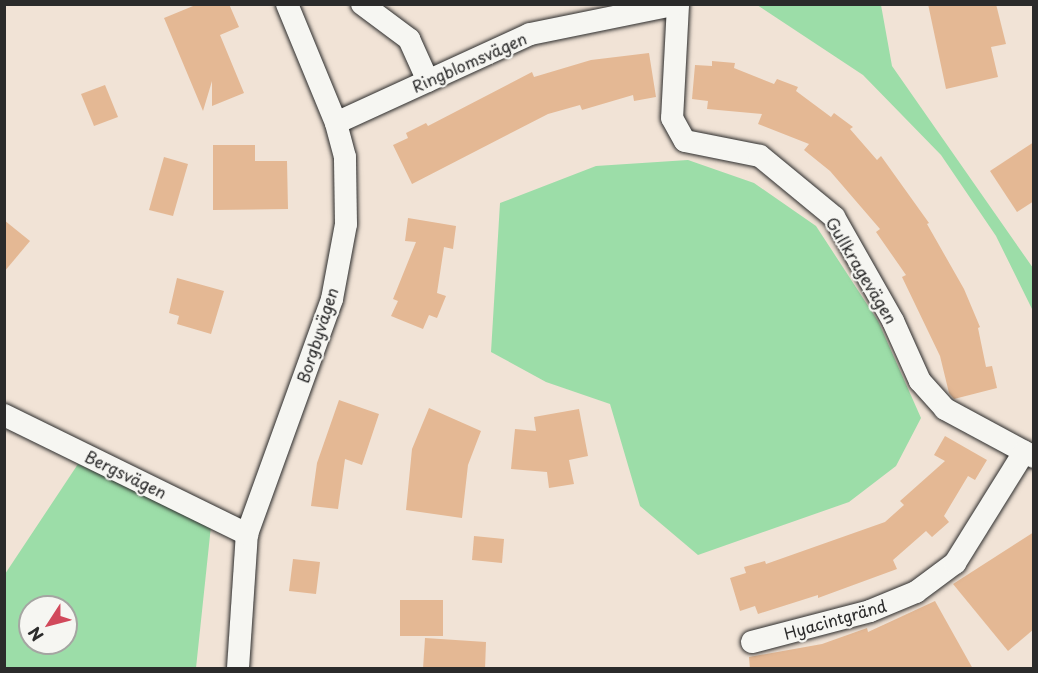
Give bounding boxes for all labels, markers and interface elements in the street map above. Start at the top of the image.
street label: Ringblomsvägen [409,28,529,96]
street label: Gullkragevägen [823,213,901,327]
street label: Borgbyvägen [293,285,341,385]
street label: Bergsvägen [82,446,170,502]
north arrow [18,595,78,655]
street label: Hyacintgränd [782,595,888,643]
text: N [22,622,48,647]

